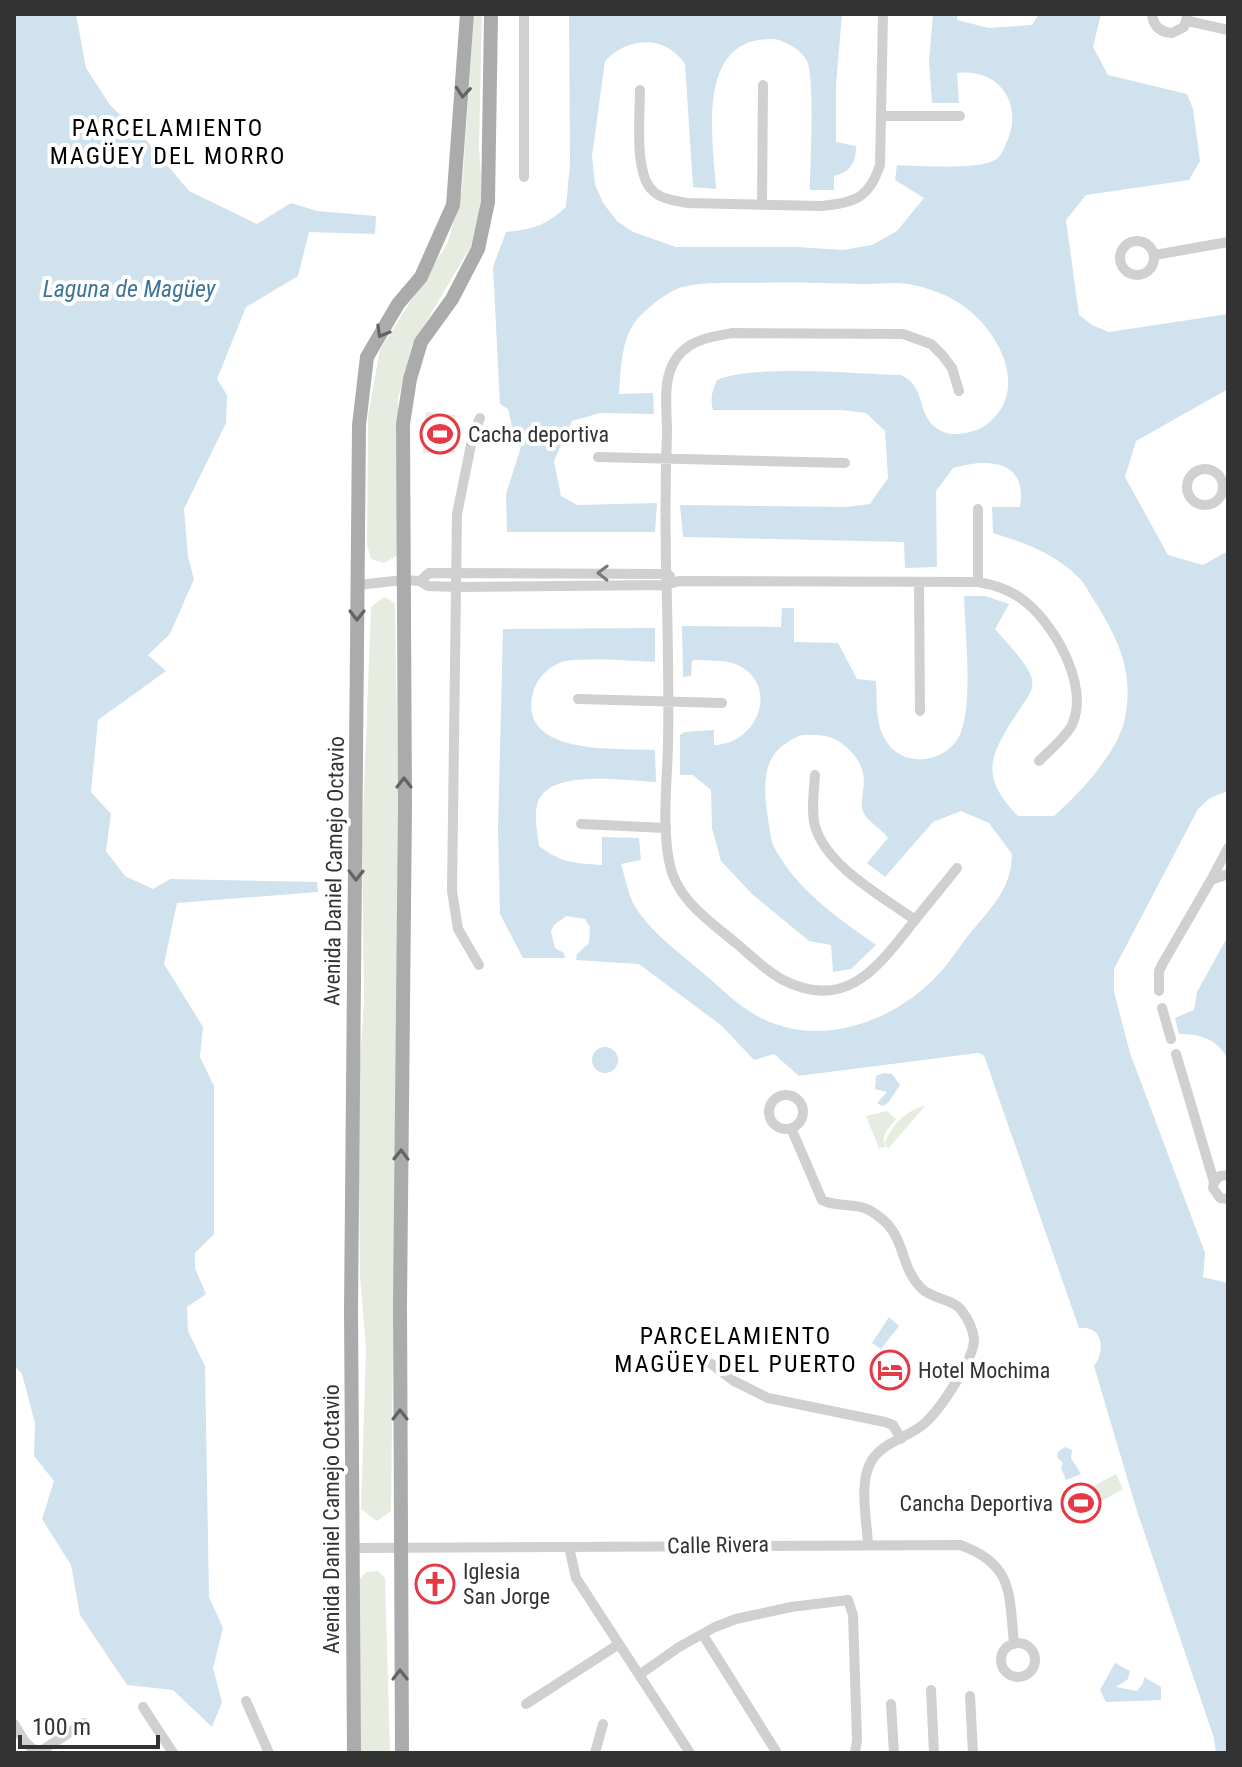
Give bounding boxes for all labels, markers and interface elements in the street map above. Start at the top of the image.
one-way arrow [455,86,472,99]
district label: PARCELAMIENTO MAGÜEY DEL MORRO [50,114,286,170]
water label: Laguna de Magüey [43,275,217,303]
one-way arrow [376,323,391,338]
sports icon: Cacha deportiva [419,413,461,455]
place label: Cacha deportiva [468,422,609,447]
one-way arrow [596,564,609,582]
one-way arrow [349,609,366,622]
street label: Avenida Daniel Camejo Octavio [319,736,349,1006]
one-way arrow [395,776,413,789]
one-way arrow [347,869,365,882]
one-way arrow [392,1148,410,1161]
district label: PARCELAMIENTO MAGÜEY DEL PUERTO [614,1322,858,1378]
hotel icon: Hotel Mochima [869,1349,911,1391]
place label: Hotel Mochima [918,1358,1050,1383]
street label: Avenida Daniel Camejo Octavio [319,1384,344,1654]
one-way arrow [391,1408,409,1421]
sports icon: Cancha Deportiva [1060,1482,1102,1524]
place label: Cancha Deportiva [900,1491,1053,1516]
street label: Calle Rivera [667,1532,769,1558]
place label: Iglesia San Jorge [463,1559,550,1609]
church icon: Iglesia San Jorge [414,1563,456,1605]
one-way arrow [392,1668,409,1681]
scale bar [20,1699,158,1749]
text: 100 m [32,1713,91,1741]

